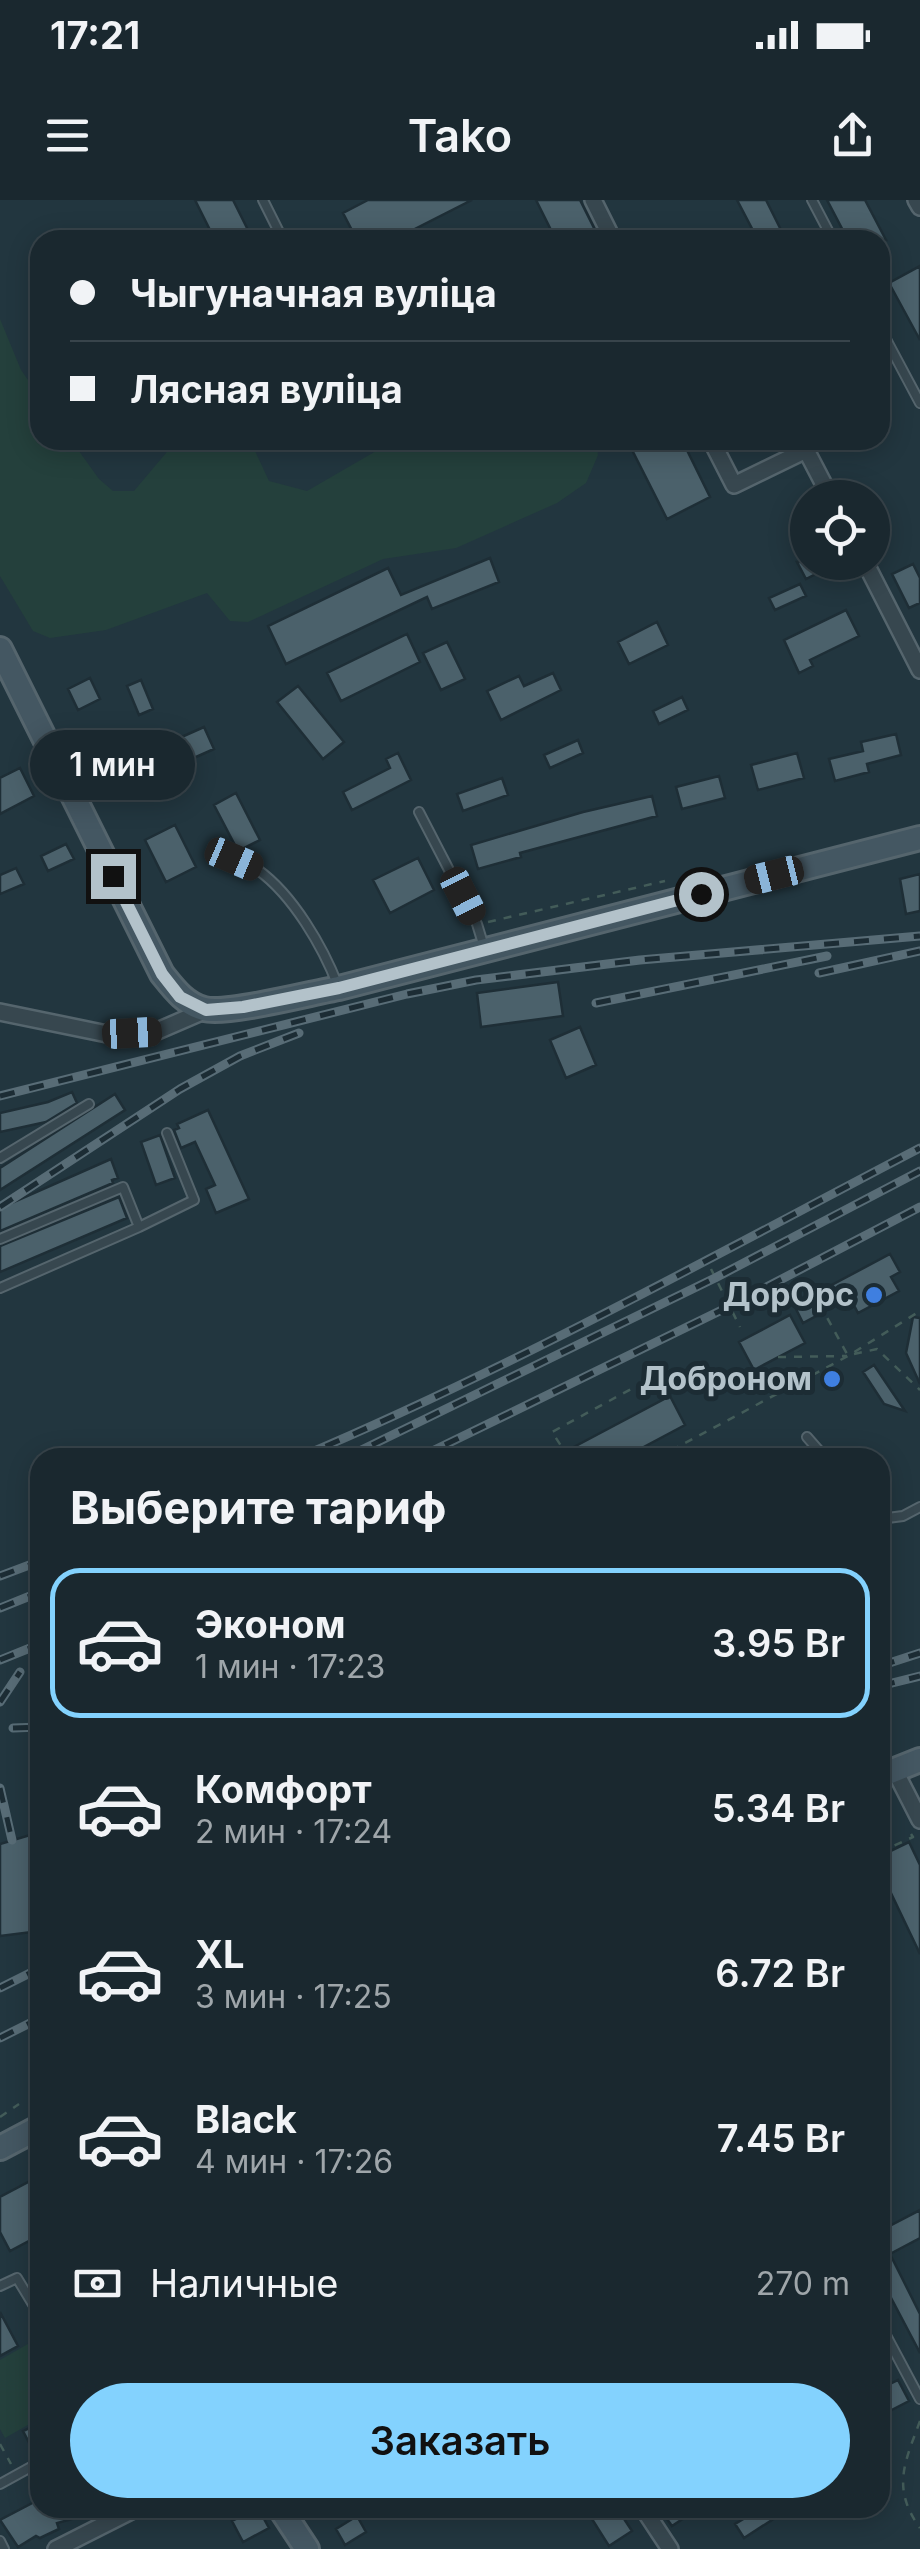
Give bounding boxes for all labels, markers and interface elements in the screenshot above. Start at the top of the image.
text: 17:21 [50,12,140,58]
icon: menu [40,108,95,163]
text: Tako [408,108,512,163]
icon: share [825,108,880,163]
text: Чыгуначная вуліца [130,270,497,316]
text: Лясная вуліца [130,366,403,412]
map controls [790,480,890,580]
button: locate [790,480,890,580]
callout: 1 мин [31,731,196,801]
text: 1 мин [69,745,156,784]
car [201,833,267,885]
car [741,853,807,897]
route end [91,854,136,899]
car [436,862,490,930]
route start [679,872,724,917]
car [101,1016,163,1050]
place label: ДорОрс [723,1275,854,1314]
marker: ДорОрс [863,1284,885,1306]
place label: Доброном [640,1359,812,1398]
marker: Доброном [821,1368,843,1390]
text: Выберите тариф [70,1480,446,1535]
icon: car [75,1598,165,1688]
text: Эконом [195,1601,346,1647]
text: 3.95 Br [712,1620,845,1666]
text: 1 мин · 17:23 [195,1647,385,1686]
icon: car [75,1763,165,1853]
text: Комфорт [195,1766,372,1812]
text: 5.34 Br [712,1785,845,1831]
text: 2 мин · 17:24 [195,1812,392,1851]
icon: car [75,1928,165,2018]
text: XL [195,1931,245,1977]
text: 6.72 Br [715,1950,845,1996]
text: 3 мин · 17:25 [195,1977,392,2016]
icon: car [75,2093,165,2183]
text: Black [195,2096,297,2142]
text: 7.45 Br [717,2115,845,2161]
text: 4 мин · 17:26 [195,2142,393,2181]
icon: cash [70,2256,125,2311]
text: Наличные [150,2260,338,2306]
text: 270 m [756,2264,850,2303]
button: Заказать [70,2383,850,2498]

